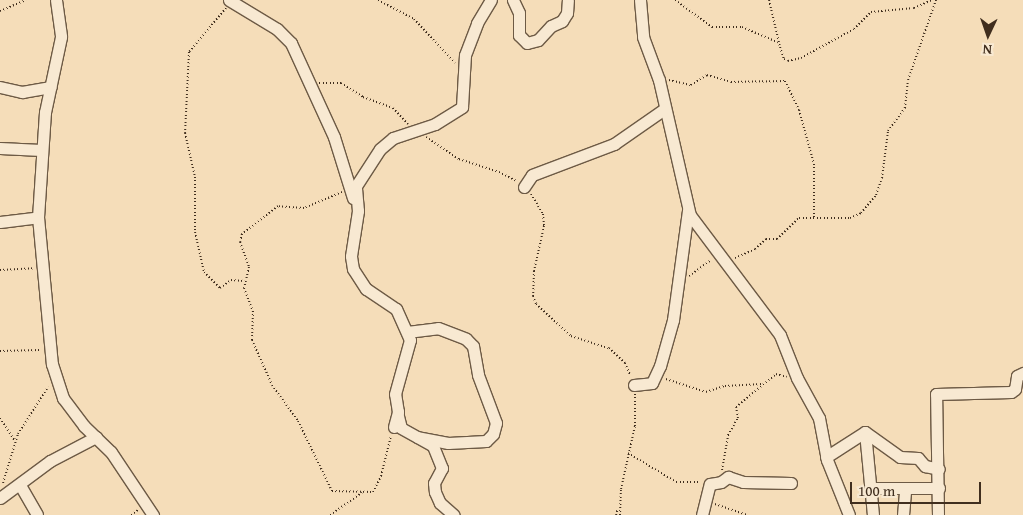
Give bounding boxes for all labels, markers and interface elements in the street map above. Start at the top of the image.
north arrow [963,10,1013,60]
text: N [982,40,992,60]
scale bar [853,472,984,504]
text: 100 m [858,480,895,501]

